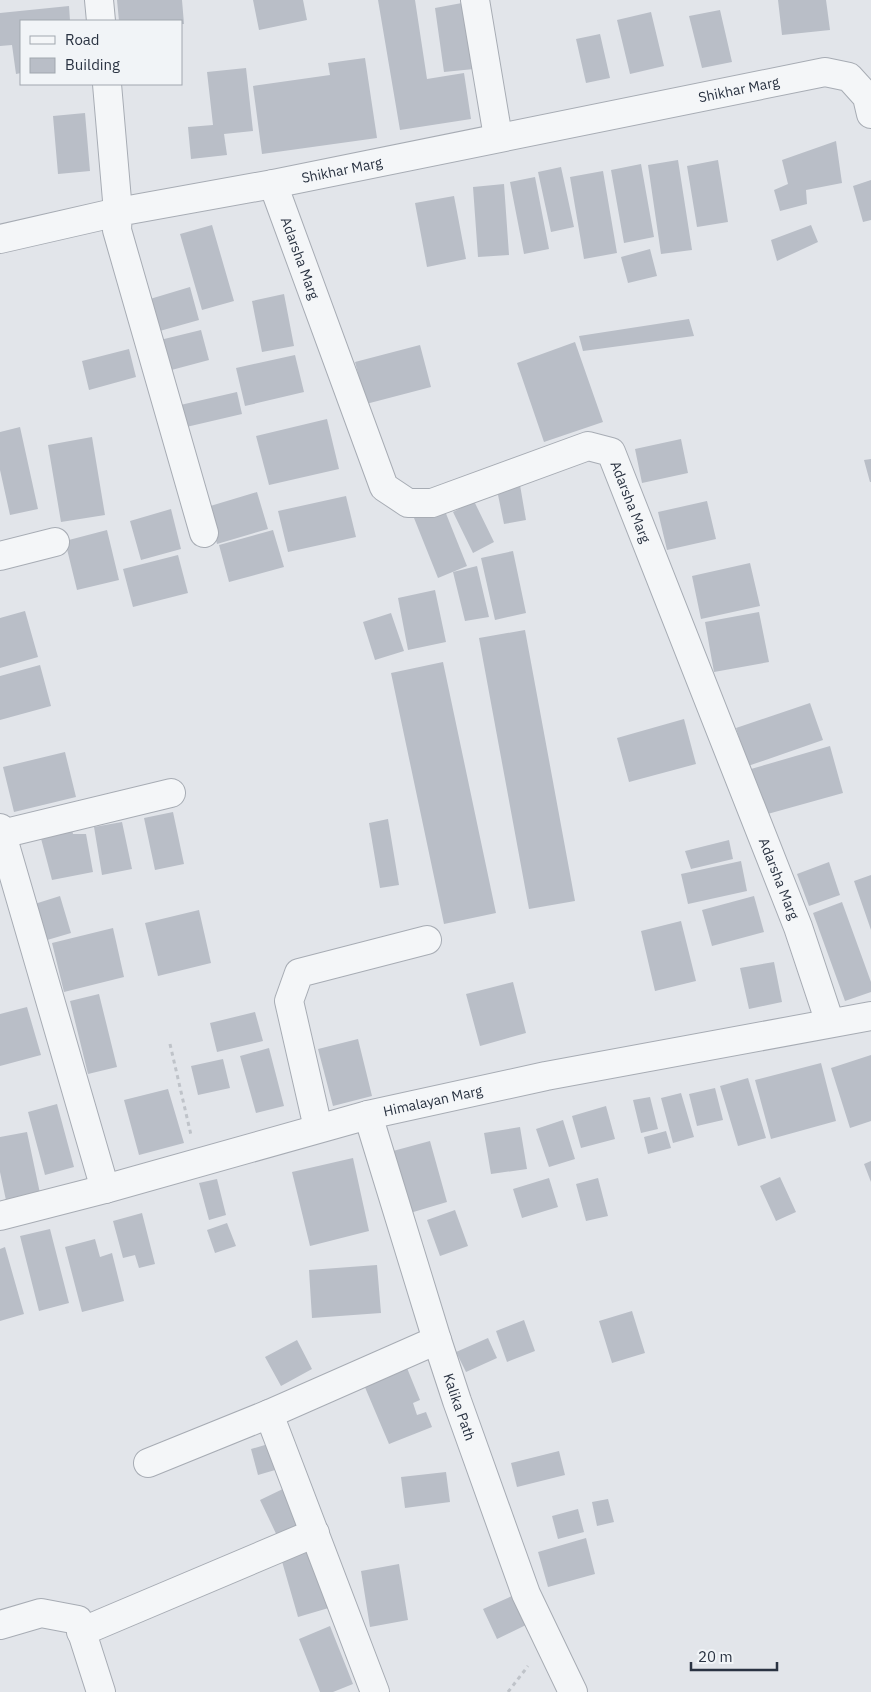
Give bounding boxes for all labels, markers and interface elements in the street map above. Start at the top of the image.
legend [20,20,182,85]
text: Road [65,30,100,49]
text: Building [65,55,120,74]
street label: Shikhar Marg [697,72,781,106]
street label: Shikhar Marg [300,153,384,187]
street label: Adarsha Marg [277,215,324,302]
street label: Adarsha Marg [606,458,655,546]
street label: Adarsha Marg [755,835,803,923]
street label: Himalayan Marg [382,1081,485,1120]
street label: Kalika Path [440,1371,479,1443]
scale bar [691,1640,777,1672]
text: 20 m [698,1647,733,1666]

